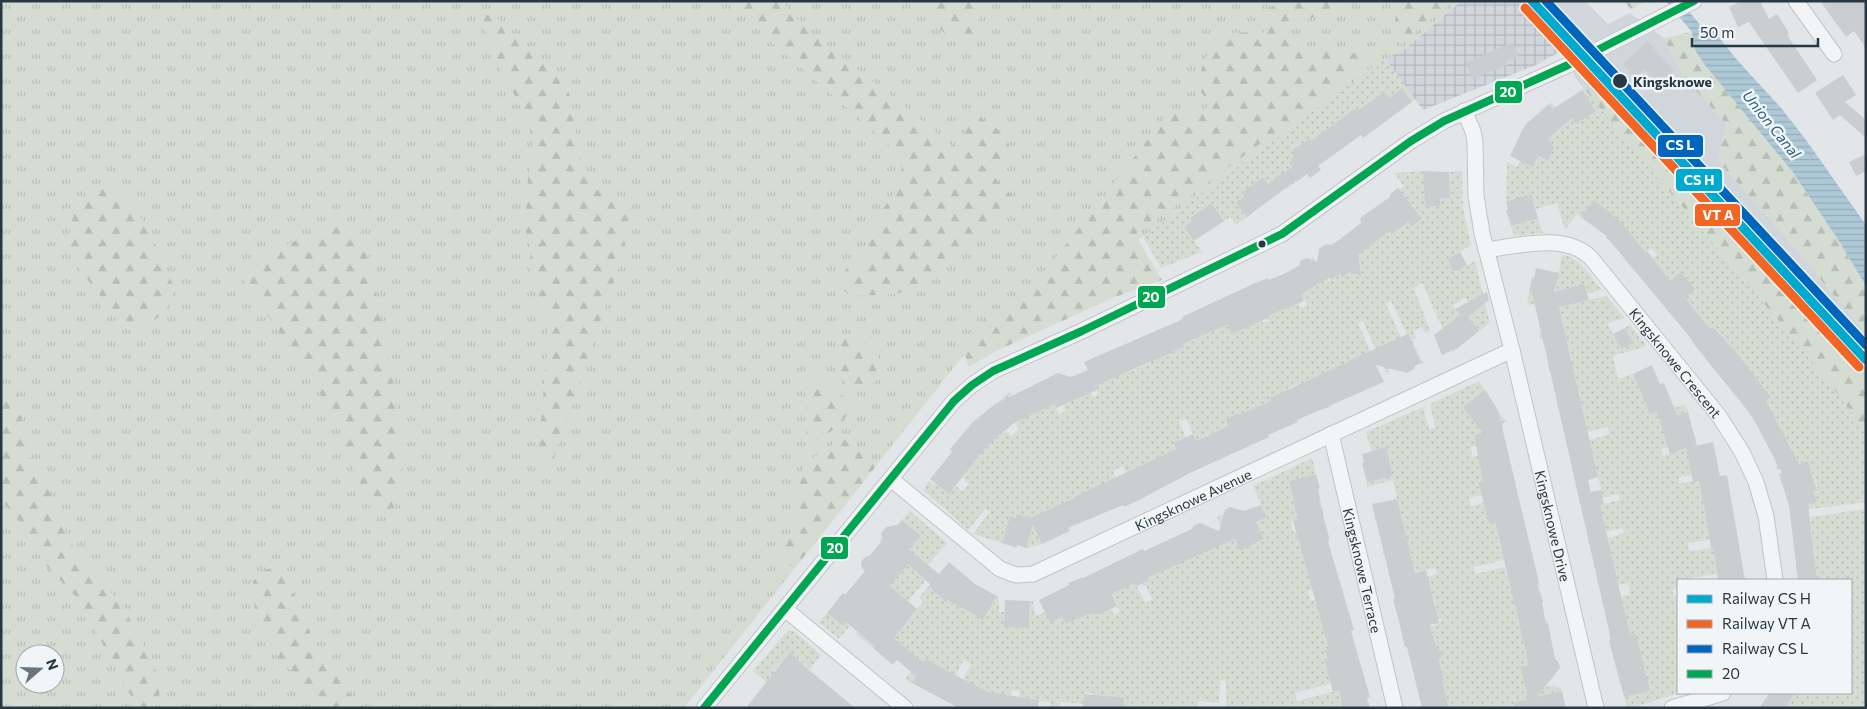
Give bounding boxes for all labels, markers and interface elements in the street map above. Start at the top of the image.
scale bar [1692,15,1818,47]
text: 50 m [1700,23,1734,41]
marker: Kingsknowe [1611,72,1629,90]
place label: Kingsknowe [1633,73,1712,90]
line badge: 20 [1494,80,1523,104]
text: 20 [1499,83,1517,100]
water label: Union Canal [1739,86,1806,163]
line badge: CS L [1657,134,1704,158]
text: CS L [1666,136,1694,153]
line badge: CS H [1675,168,1723,192]
text: CS H [1683,171,1715,188]
line badge: VT A [1694,203,1741,227]
text: VT A [1702,206,1734,223]
unlabelled marker [1257,239,1267,249]
line badge: 20 [1137,285,1166,309]
text: 20 [1142,288,1160,305]
street label: Kingsknowe Crescent [1626,304,1726,421]
street label: Kingsknowe Avenue [1132,465,1254,534]
street label: Kingsknowe Drive [1532,469,1575,583]
street label: Kingsknowe Terrace [1340,506,1386,634]
line badge: 20 [820,536,849,560]
text: 20 [826,539,844,556]
legend [1677,579,1852,694]
text: Railway CS H [1722,589,1811,607]
text: Railway VT A [1722,614,1811,632]
text: Railway CS L [1722,639,1809,657]
north arrow [15,644,65,694]
text: N [43,657,62,672]
text: 20 [1722,664,1740,682]

